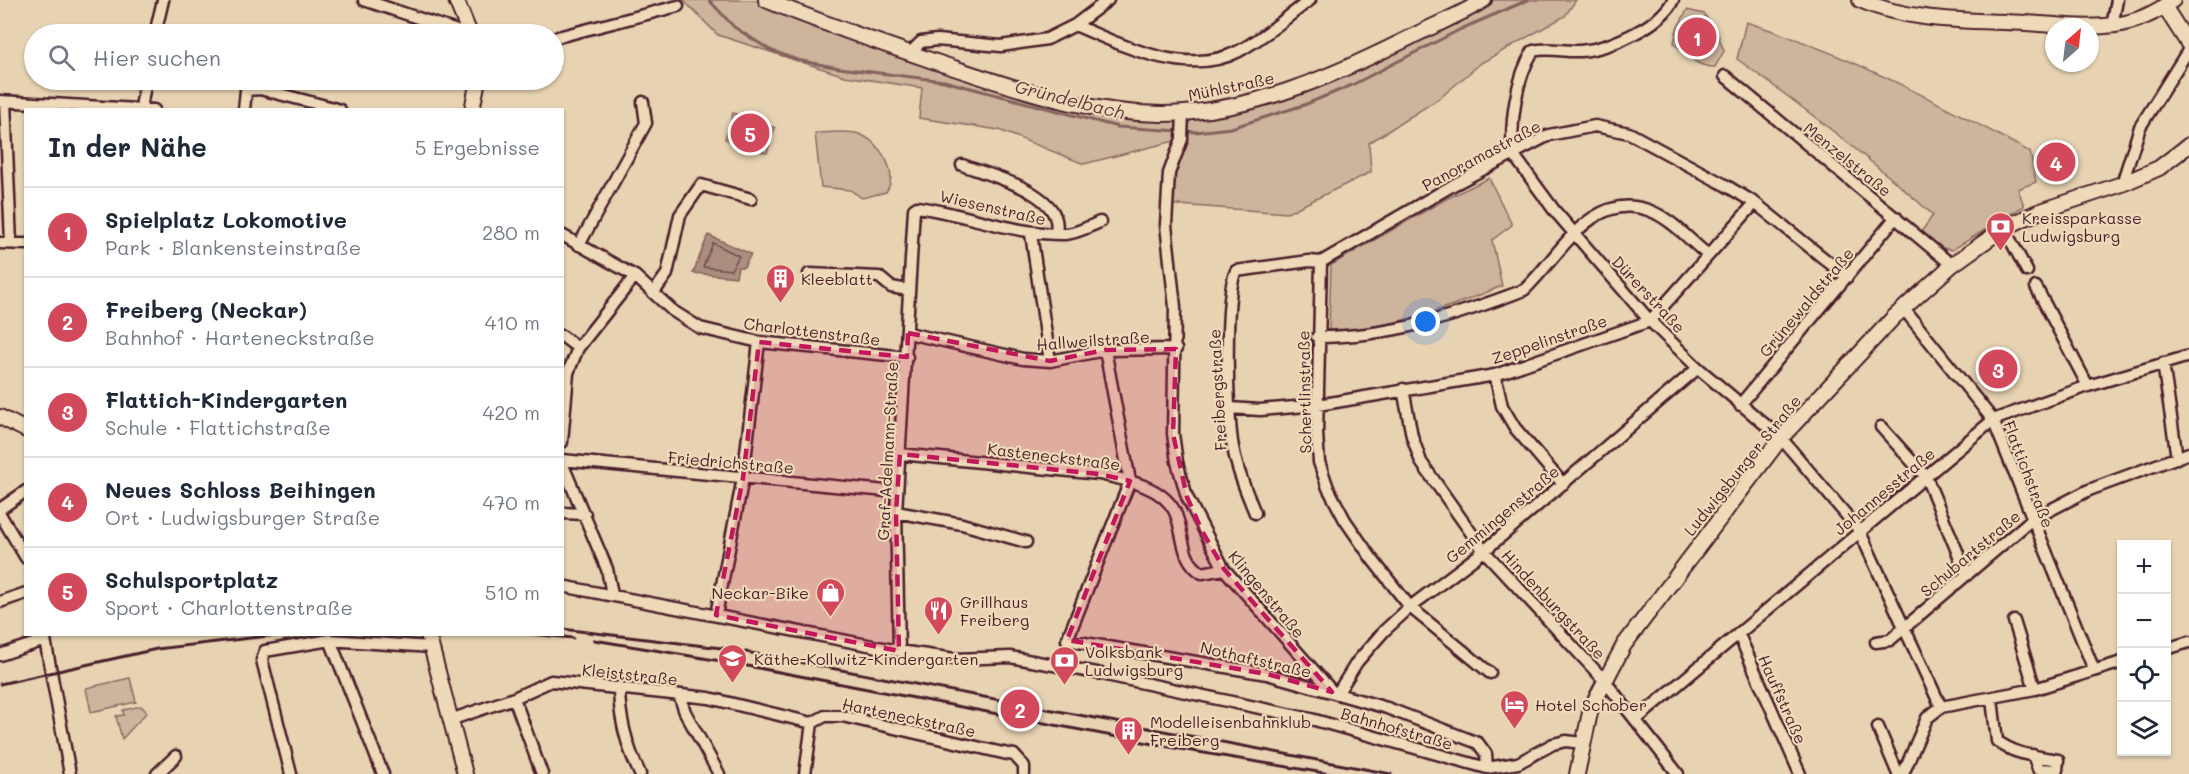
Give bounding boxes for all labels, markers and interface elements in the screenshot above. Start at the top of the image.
pin: 1 [1678,15,1716,60]
north arrow [2045,18,2099,72]
search box [24,24,564,90]
icon: search [45,41,78,74]
text: Hier suchen [93,43,221,72]
street label: Mühlstraße [1186,67,1276,105]
water label: Gründelbach [1012,74,1128,124]
pin: 5 [730,110,770,156]
street label: Panoramastraße [1418,115,1544,195]
street label: Menzelstraße [1800,117,1896,201]
text: In der Nähe [48,130,207,164]
text: 5 Ergebnisse [415,134,540,160]
pin: 4 [2036,140,2076,184]
street label: Wiesenstraße [938,185,1048,229]
text: Spielplatz Lokomotive [105,205,347,234]
place label: Kreissparkasse Ludwigsburg [2022,207,2142,246]
bank icon: Kreissparkasse Ludwigsburg [1985,210,2017,252]
text: 1 [63,219,72,245]
text: 280 m [482,219,540,245]
text: Park · Blankensteinstraße [105,234,361,260]
street label: Grünewaldstraße [1754,243,1858,361]
street label: Dürerstraße [1608,251,1690,337]
building icon: Kleeblatt [764,262,796,304]
place label: Kleeblatt [801,268,873,289]
text: Freiberg (Neckar) [105,295,307,324]
your location [1411,307,1440,336]
text: 2 [62,309,73,335]
text: 410 m [485,309,540,335]
street label: Zeppelinstraße [1488,309,1610,369]
street label: Charlottenstraße [742,312,882,350]
text: Bahnhof · Harteneckstraße [105,324,375,350]
street label: Hallweilstraße [1036,326,1150,354]
street label: Freibergstraße [1203,329,1231,451]
street label: Schertlinstraße [1292,330,1316,454]
pin: 3 [1978,346,2018,392]
street label: Graf-Adelmann-Straße [872,361,902,541]
text: Flattich-Kindergarten [105,385,347,414]
street label: Ludwigsburger Straße [1679,390,1805,540]
text: 3 [62,399,74,425]
text: 420 m [482,399,540,425]
text: Schule · Flattichstraße [105,414,331,440]
street label: Flattichstraße [1999,417,2059,531]
street label: Kasteneckstraße [986,437,1122,475]
street label: Johannesstraße [1829,443,1939,539]
street label: Friedrichstraße [667,446,795,478]
street label: Gemmingenstraße [1441,460,1563,568]
text: Neues Schloss Beihingen [105,475,376,504]
text: 4 [61,489,74,515]
text: 470 m [482,489,540,515]
text: Ort · Ludwigsburger Straße [105,504,380,530]
street label: Schubartstraße [1916,505,2024,601]
map controls [2117,540,2171,756]
button: + [2117,540,2171,594]
street label: Hindenburgstraße [1497,544,1611,664]
street label: Klingenstraße [1224,546,1310,642]
text: Schulsportplatz [105,565,278,594]
shop icon: Neckar-Bike [814,576,846,618]
text: 5 [62,579,73,605]
text: 510 m [485,579,540,605]
place label: Neckar-Bike [711,582,809,603]
place label: Grillhaus Freiberg [960,591,1029,630]
text: Sport · Charlottenstraße [105,594,353,620]
restaurant icon: Grillhaus Freiberg [923,594,955,636]
button: − [2117,594,2171,648]
street label: Nothaftstraße [1198,636,1314,682]
place label: Volksbank Ludwigsburg [1085,641,1183,680]
school or university icon: Käthe-Kollwitz-Kindergarten [717,642,749,684]
bank icon: Volksbank Ludwigsburg [1048,644,1080,686]
place label: Käthe-Kollwitz-Kindergarten [754,648,978,669]
button: locate [2117,648,2171,702]
street label: Hauffstraße [1754,651,1812,747]
street label: Kleiststraße [581,659,679,689]
pin: 2 [1000,686,1040,732]
hotel icon: Hotel Schober [1498,688,1530,730]
street label: Harteneckstraße [840,693,978,741]
place label: Hotel Schober [1535,694,1647,715]
street label: Bahnhofstraße [1339,702,1455,754]
button: layers [2117,702,2171,756]
place label: Modelleisenbahnklub Freiberg [1150,711,1311,750]
building icon: Modelleisenbahnklub Freiberg [1113,714,1145,756]

